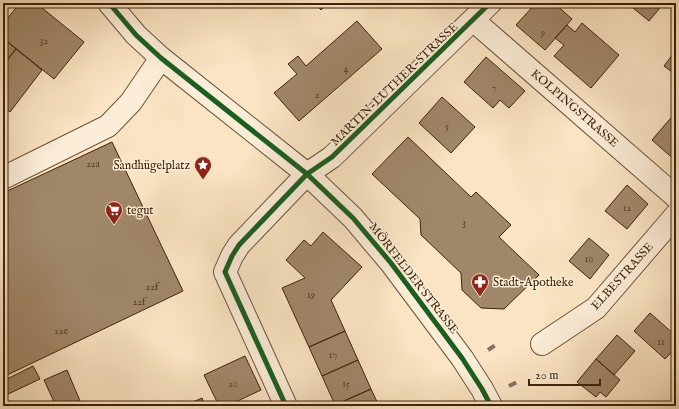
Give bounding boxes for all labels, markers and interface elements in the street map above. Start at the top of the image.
street label: MARTIN-LUTHER-STRASSE [328,19,461,149]
house number: 9 [540,27,545,40]
house number: 32 [40,35,49,48]
house number: 4 [344,63,349,76]
street label: KOLPINGSTRASSE [528,66,622,151]
house number: 7 [492,82,497,95]
house number: 2 [315,89,320,102]
house number: 5 [445,120,449,133]
place icon: Sandhügelplatz [193,155,213,180]
house number: 22a [86,158,101,171]
place label: Sandhügelplatz [113,158,190,174]
supermarket icon: tegut [104,200,124,225]
house number: 12 [623,202,632,215]
place label: tegut [127,203,153,218]
house number: 3 [462,217,466,230]
street label: MÖRFELDER STRASSE [366,219,462,337]
street label: ELBESTRASSE [588,239,657,313]
house number: 10 [585,253,593,266]
pharmacy icon: Stadt-Apotheke [470,272,490,297]
place label: Stadt-Apotheke [493,275,574,291]
house number: 22f [145,281,161,294]
house number: 19 [307,289,315,302]
house number: 22f [132,296,148,309]
house number: 22e [54,325,68,338]
house number: 11 [657,336,665,349]
house number: 17 [329,349,338,362]
scale bar [529,361,600,387]
text: 20 m [535,368,558,383]
house number: 20 [228,378,238,391]
house number: 15 [342,378,350,391]

